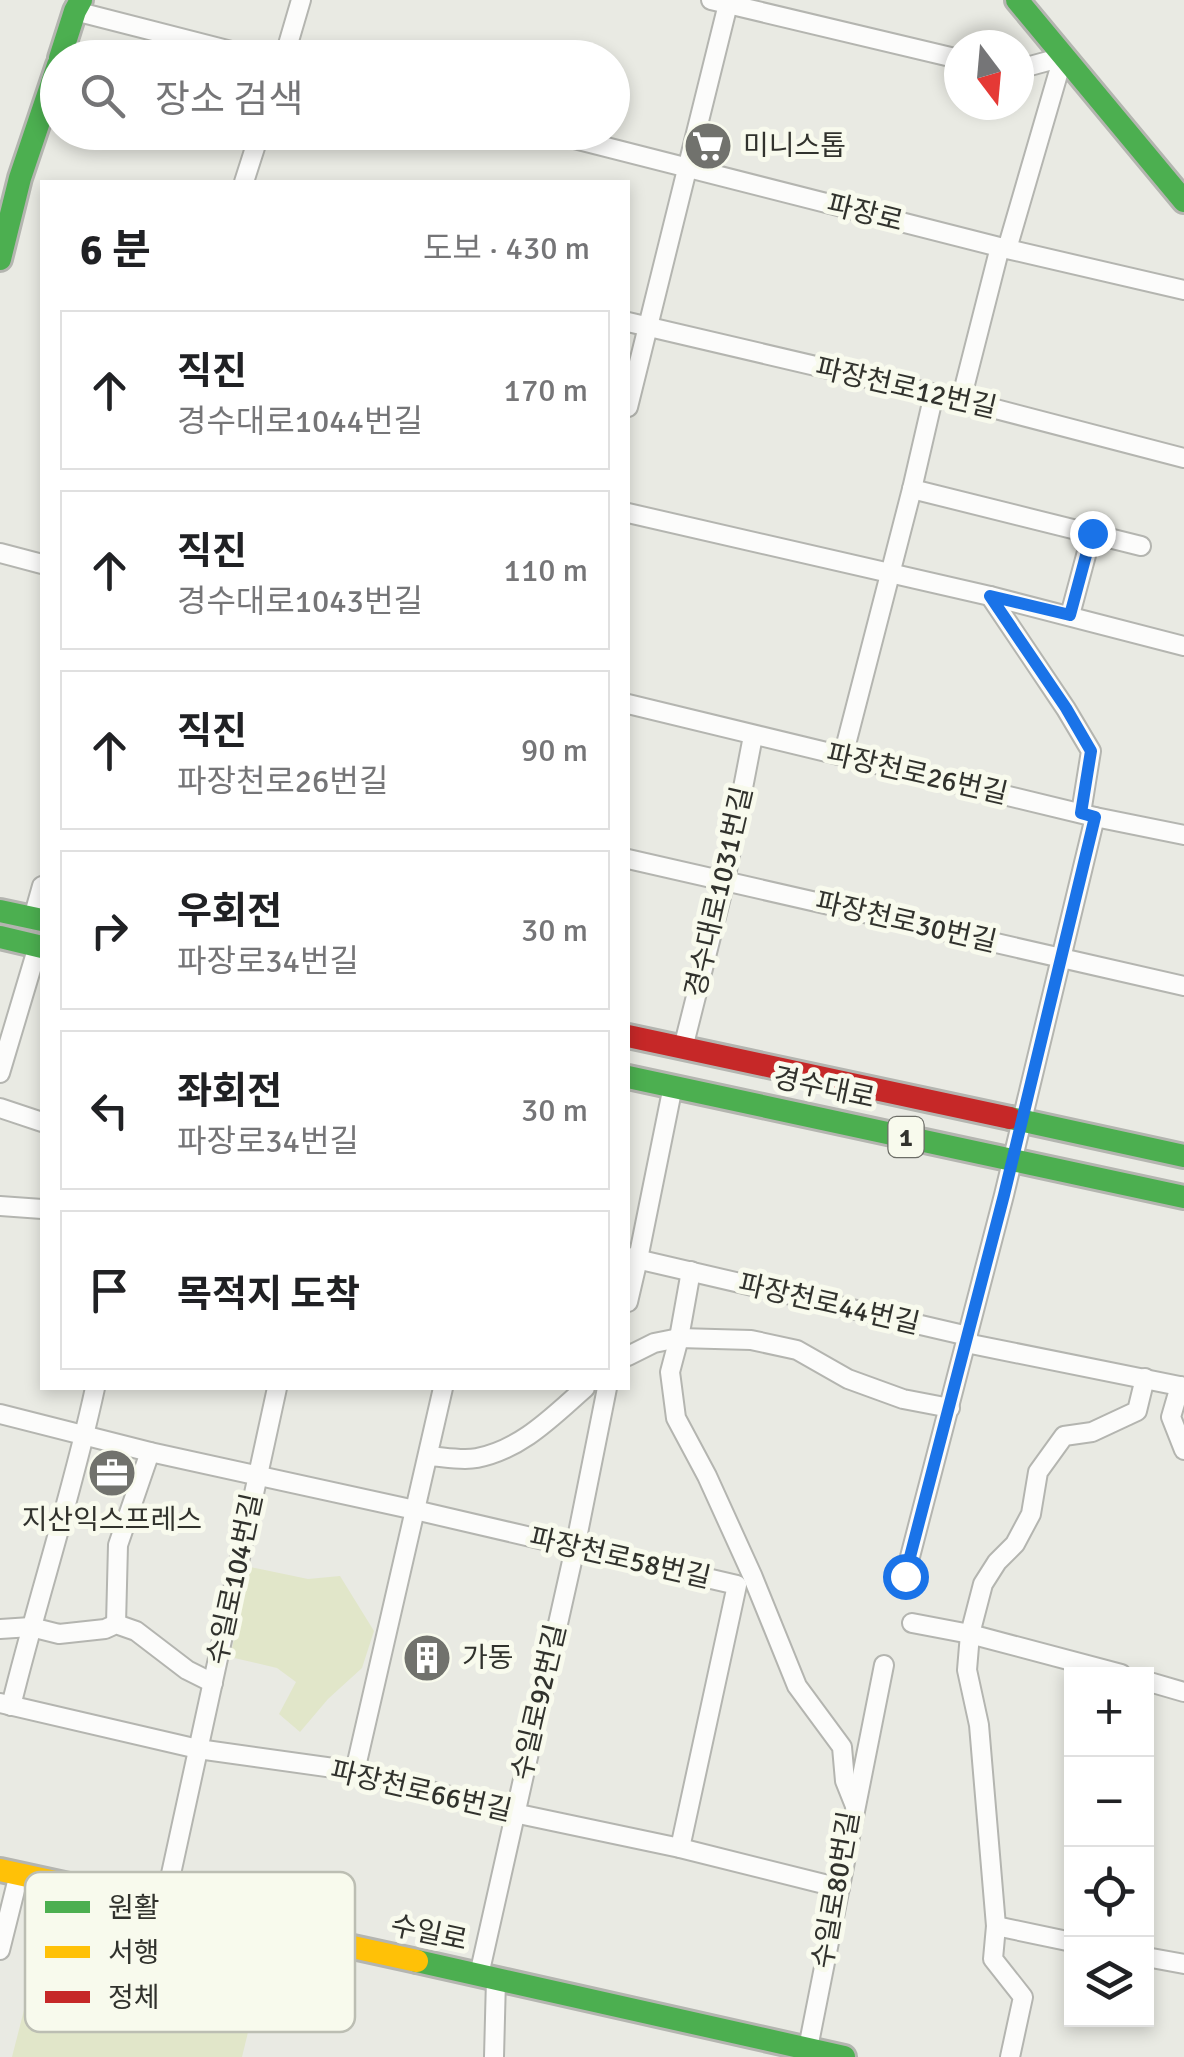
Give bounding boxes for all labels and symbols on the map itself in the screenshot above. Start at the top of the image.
north arrow [944,30,1034,120]
supermarket icon: 미니스톱 [682,120,734,172]
place label: 미니스톱 [743,129,846,163]
street label: 파장로 [823,187,907,239]
street label: 파장천로12번길 [812,351,1000,425]
route end [1070,511,1116,557]
street label: 파장천로26번길 [823,737,1011,811]
street label: 경수대로1031번길 [678,783,760,1001]
street label: 파장천로30번길 [812,885,1000,959]
street label: 경수대로 [770,1061,878,1115]
road number: 1 [888,1117,924,1157]
street label: 파장천로44번길 [735,1267,923,1341]
office icon: 지산익스프레스 [86,1447,138,1499]
street label: 수일로104번길 [200,1490,270,1668]
place label: 지산익스프레스 [22,1503,202,1537]
street label: 파장천로58번길 [526,1521,714,1595]
route start [883,1554,929,1600]
street label: 수일로92번길 [505,1621,573,1783]
building icon: 가동 [401,1632,453,1684]
place label: 가동 [462,1641,514,1675]
street label: 파장천로66번길 [327,1754,515,1828]
street label: 수일로80번길 [805,1809,867,1971]
legend [25,1872,355,2032]
text: 원활 [108,1891,160,1925]
street label: 수일로 [388,1908,470,1958]
text: 서행 [108,1936,160,1970]
text: 정체 [108,1981,160,2015]

